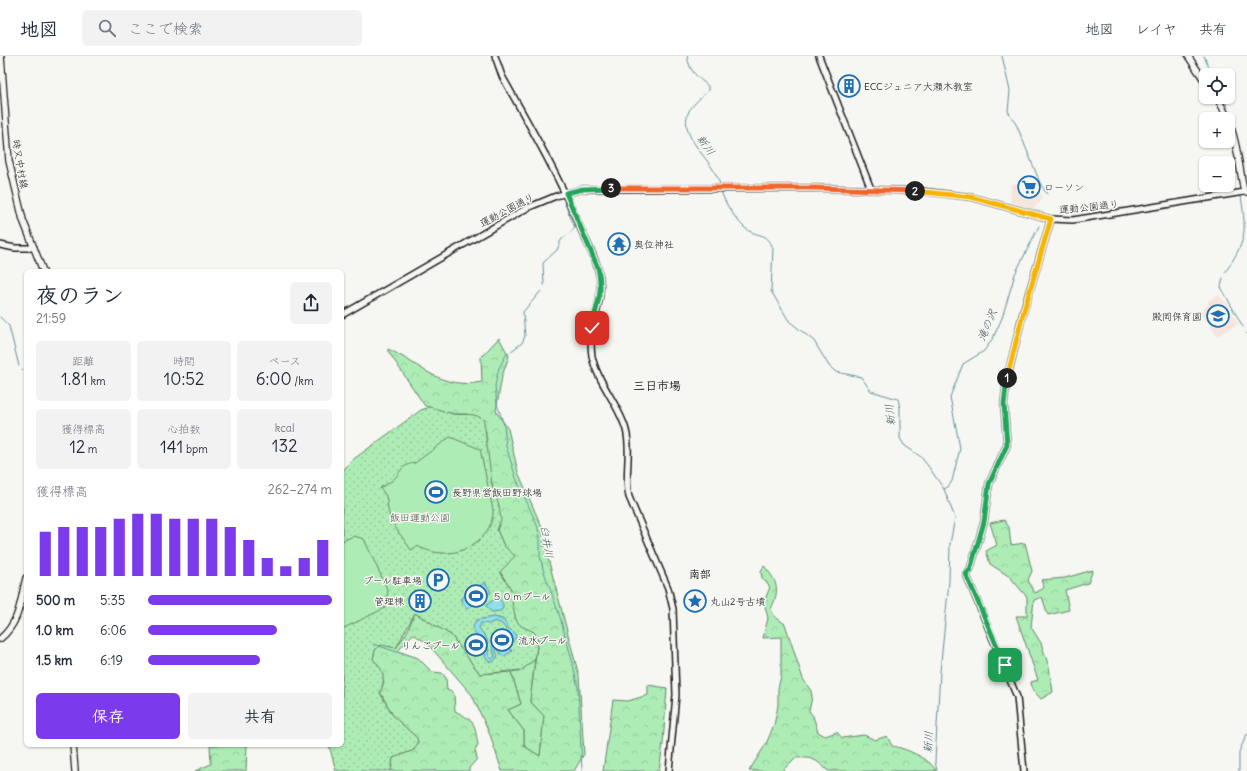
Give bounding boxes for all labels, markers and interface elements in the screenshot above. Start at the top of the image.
search box [82,10,362,46]
text: 地図 [20,17,58,41]
icon: search [96,17,118,39]
text: ここで検索 [128,19,203,38]
text: 地図 [1086,20,1114,38]
text: レイヤ [1136,20,1177,38]
text: 共有 [1199,20,1227,38]
map controls [1199,68,1235,192]
button: locate [1199,68,1235,104]
building icon: ECCジュニア大瀬木教室 [836,73,862,99]
place label: ECCジュニア大瀬木教室 [864,80,973,93]
button: + [1199,112,1235,148]
water label: 新川 [694,132,718,158]
street label: 時又中村線 [9,138,31,190]
button: − [1199,156,1235,192]
supermarket icon: ローソン [1016,174,1042,200]
pin: 3 [601,178,621,198]
text: 3 [608,181,614,195]
pin: 2 [905,181,925,201]
place label: ローソン [1044,181,1084,194]
text: 2 [912,184,918,198]
street label: 運動公園通り [477,190,537,230]
street label: 運動公園通り [1058,197,1120,217]
temple icon: 奥位神社 [606,231,632,257]
place label: 奥位神社 [634,238,674,251]
text: 夜のラン [36,281,124,309]
button: share [290,282,332,324]
school or university icon: 殿岡保育園 [1205,303,1231,329]
water label: 滝の沢 [974,306,1000,343]
text: 21:59 [36,310,66,327]
place label: 殿岡保育園 [1152,310,1202,323]
pin [575,311,609,345]
icon: check [581,317,603,339]
text: 距離 [72,354,94,368]
text: 時間 [173,354,195,368]
text: ペース [268,354,301,368]
text: 1.81 [61,368,88,390]
text: 10:52 [164,368,204,390]
text: 6:00 [256,368,292,390]
pin: 1 [997,368,1017,388]
text: 1 [1005,371,1009,385]
text: km [88,374,106,388]
text: /km [292,374,314,388]
district label: 三日市場 [633,378,681,393]
water label: 新川 [882,403,898,427]
text: kcal [275,421,295,435]
text: 獲得標高 [61,422,105,436]
text: 心拍数 [167,422,200,436]
text: 132 [272,435,298,457]
text: 12 [69,436,85,458]
text: 141 [160,436,183,458]
text: m [85,442,98,456]
text: bpm [183,442,208,456]
sports icon: 長野県営飯田野球場 [423,479,449,505]
text: 262–274 m [268,481,332,498]
text: 獲得標高 [36,483,88,500]
place label: 長野県営飯田野球場 [452,486,542,499]
park label: 飯田運動公園 [390,511,450,524]
water label: 臼井川 [538,525,556,559]
parking icon: プール駐車場 [425,567,451,593]
district label: 南部 [689,567,711,581]
place label: プール駐車場 [363,574,422,587]
sports icon: ５０ｍプール [463,583,489,609]
building icon: 管理棟 [407,588,433,614]
place icon: 丸山2号古墳 [682,588,708,614]
place label: ５０ｍプール [492,590,551,603]
text: 500 m [36,592,75,609]
text: 5:35 [100,592,125,609]
place label: 管理棟 [374,595,404,608]
place label: 丸山2号古墳 [710,595,765,608]
text: 1.0 km [36,622,74,639]
text: 6:06 [100,622,127,639]
sports icon: 流水プール [489,627,515,653]
sports icon: りんごプール [463,632,489,658]
place label: 流水プール [518,634,567,647]
place label: りんごプール [401,639,460,652]
pin [988,648,1022,682]
text: 1.5 km [36,652,72,669]
text: 6:19 [100,652,123,669]
icon: arrive [994,654,1016,676]
button: 保存 [36,693,180,739]
button: 共有 [188,693,332,739]
water label: 新川 [920,731,936,753]

